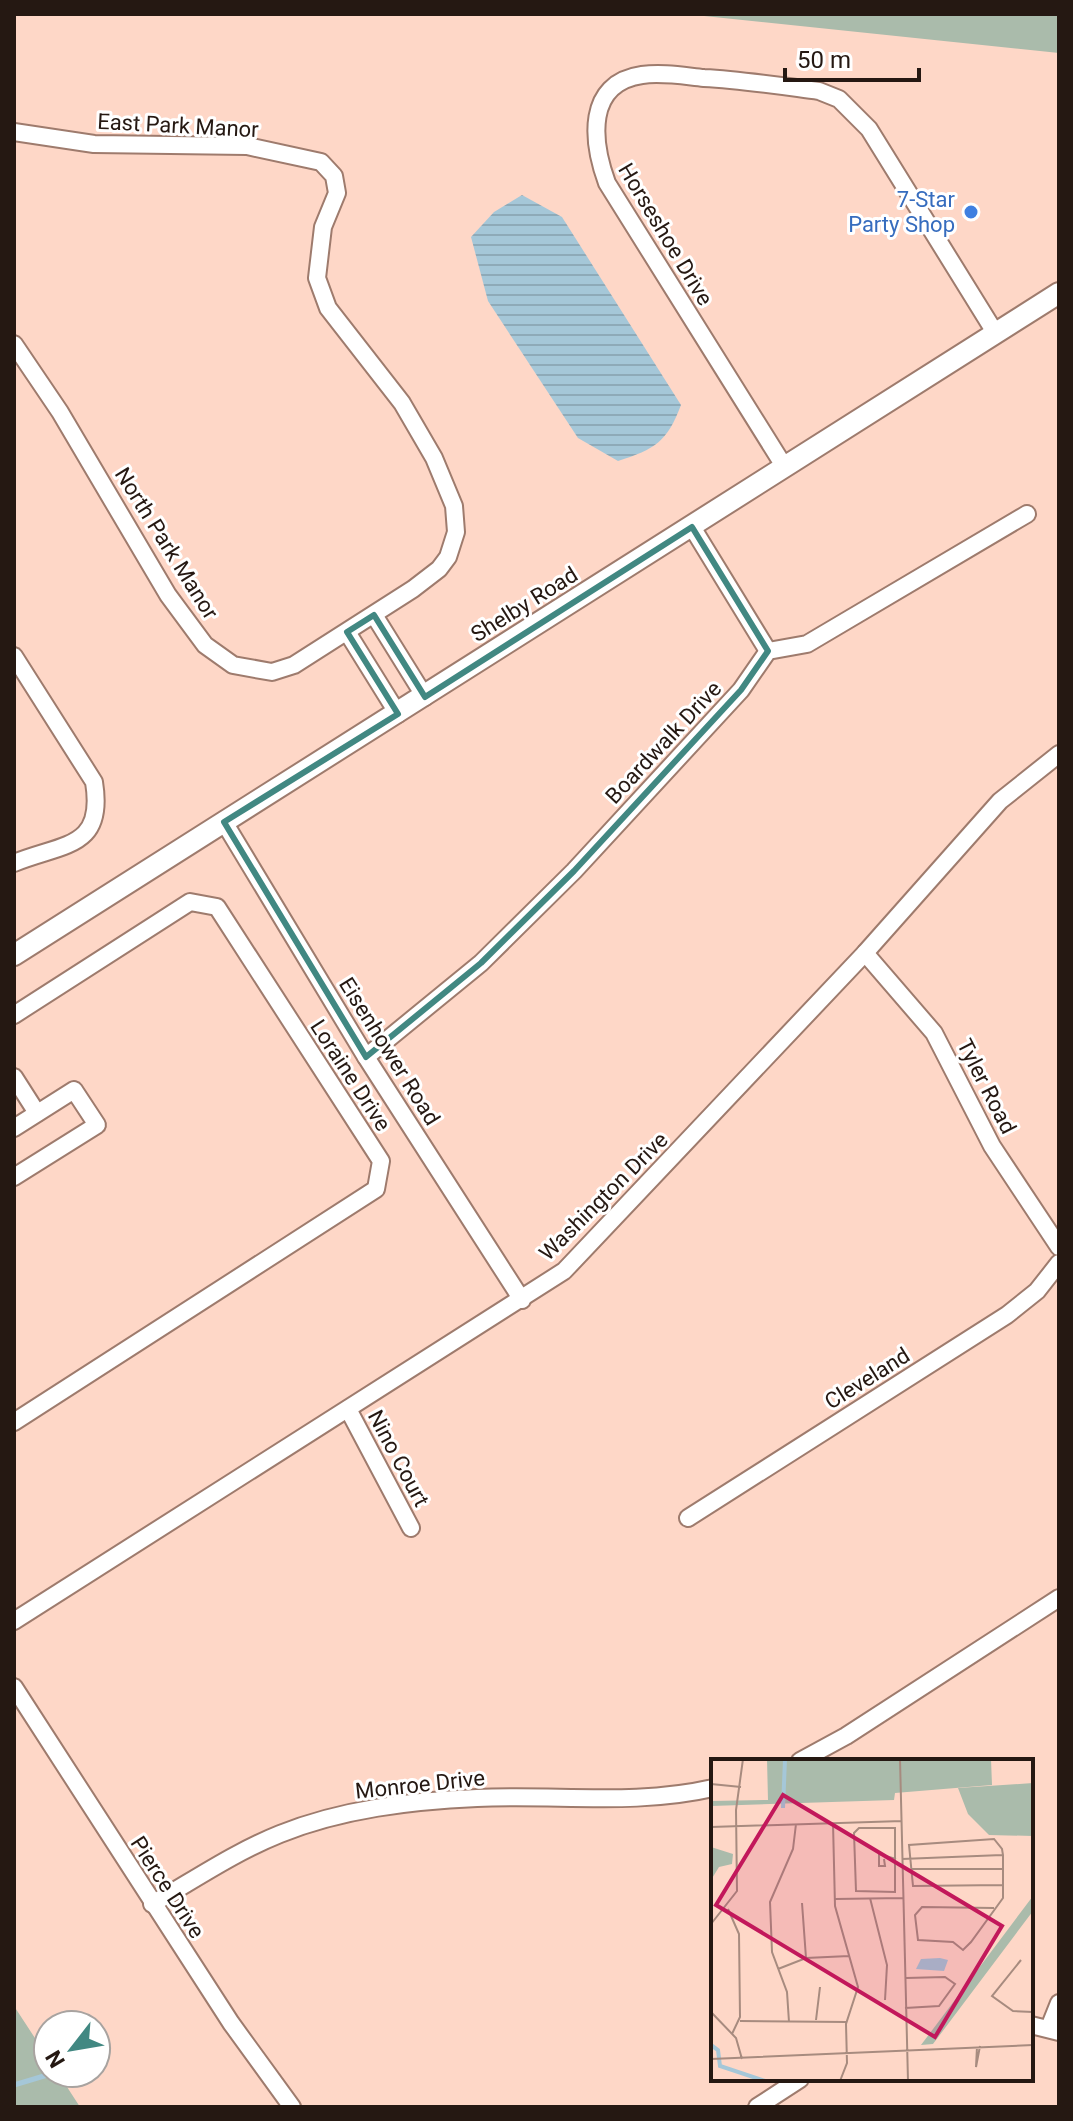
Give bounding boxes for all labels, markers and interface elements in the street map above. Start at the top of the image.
scale bar [785,32,919,82]
text: 50 m [797,46,851,74]
street label: East Park Manor [97,109,260,142]
street label: Horseshoe Drive [613,159,718,310]
place label: 7-Star Party Shop [848,187,956,237]
marker: 7-Star Party Shop [962,203,980,221]
street label: North Park Manor [110,463,224,624]
street label: Shelby Road [466,562,582,647]
street label: Boardwalk Drive [600,676,726,809]
street label: Eisenhower Road [334,973,445,1130]
street label: Loraine Drive [305,1015,396,1136]
street label: Tyler Road [952,1035,1021,1138]
street label: Washington Drive [534,1127,673,1266]
street label: Cleveland [820,1343,914,1414]
street label: Nino Court [363,1406,434,1511]
inset map [711,1759,1033,2081]
street label: Monroe Drive [354,1765,486,1804]
street label: Pierce Drive [125,1832,210,1943]
north arrow [32,2009,112,2089]
text: N [41,2046,70,2072]

